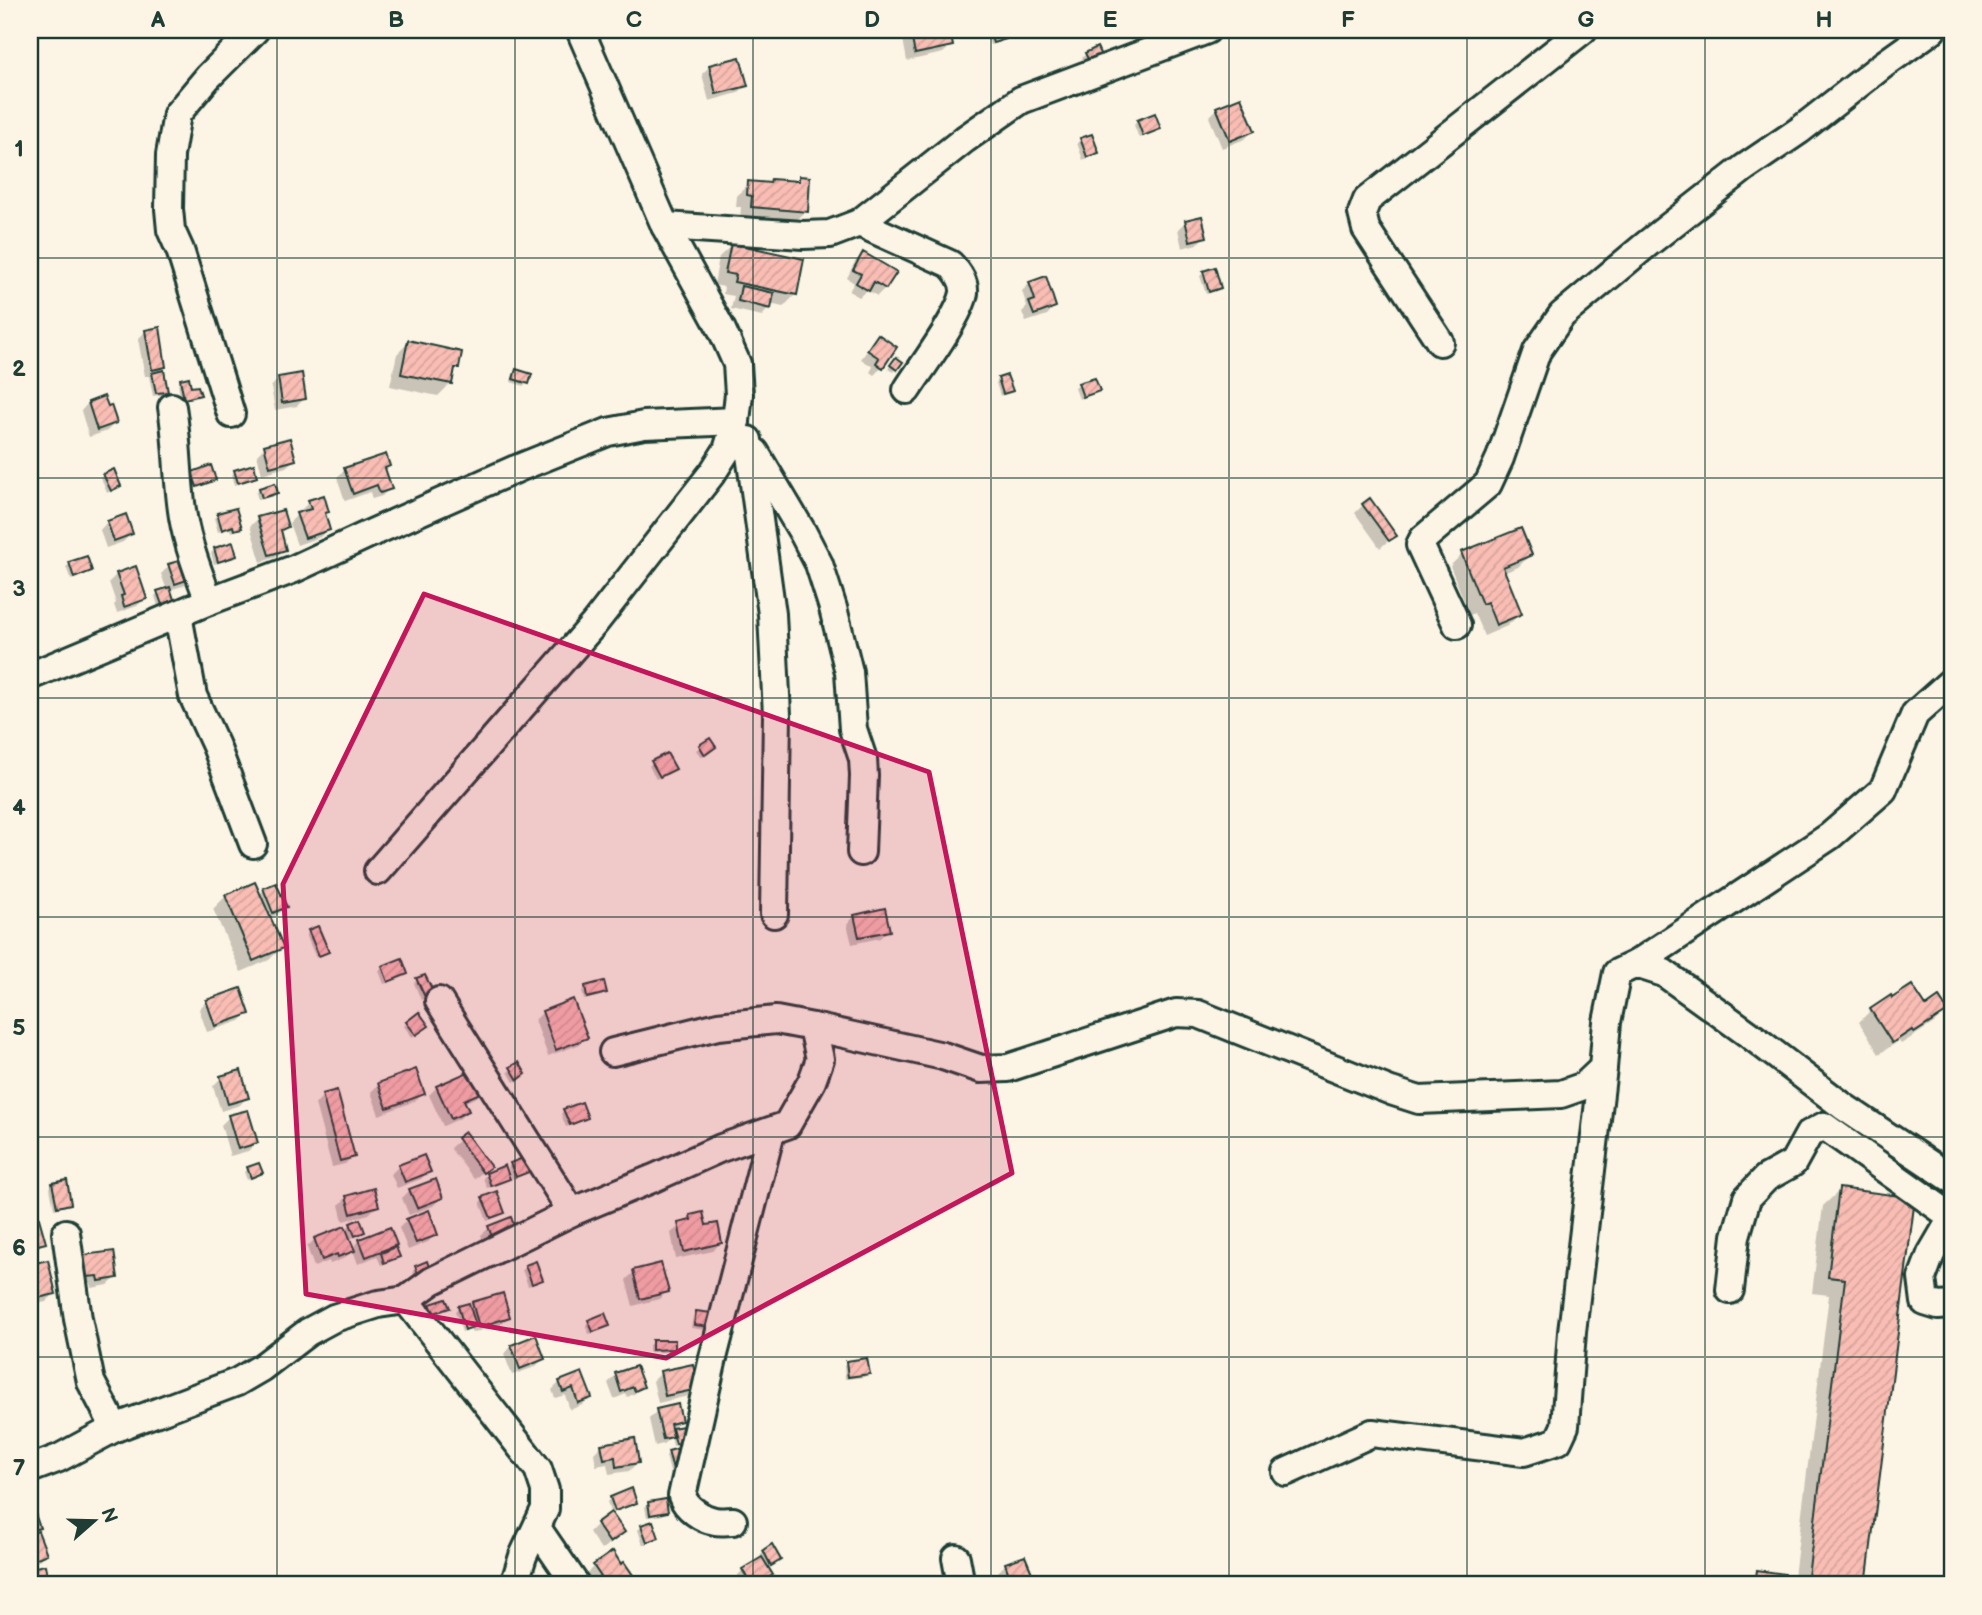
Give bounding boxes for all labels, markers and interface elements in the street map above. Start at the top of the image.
text: A [150,6,166,34]
text: B [388,6,404,34]
text: C [626,6,642,34]
text: D [864,6,880,34]
text: E [1103,6,1118,34]
text: F [1341,6,1355,34]
text: G [1578,6,1595,34]
text: H [1815,6,1833,34]
text: 1 [14,135,24,163]
text: 2 [12,355,26,383]
text: 3 [12,575,26,603]
text: 4 [12,794,26,822]
text: 5 [12,1014,26,1042]
text: 6 [12,1234,26,1262]
text: 7 [13,1454,26,1482]
north arrow [60,1486,130,1556]
text: N [95,1505,122,1526]

